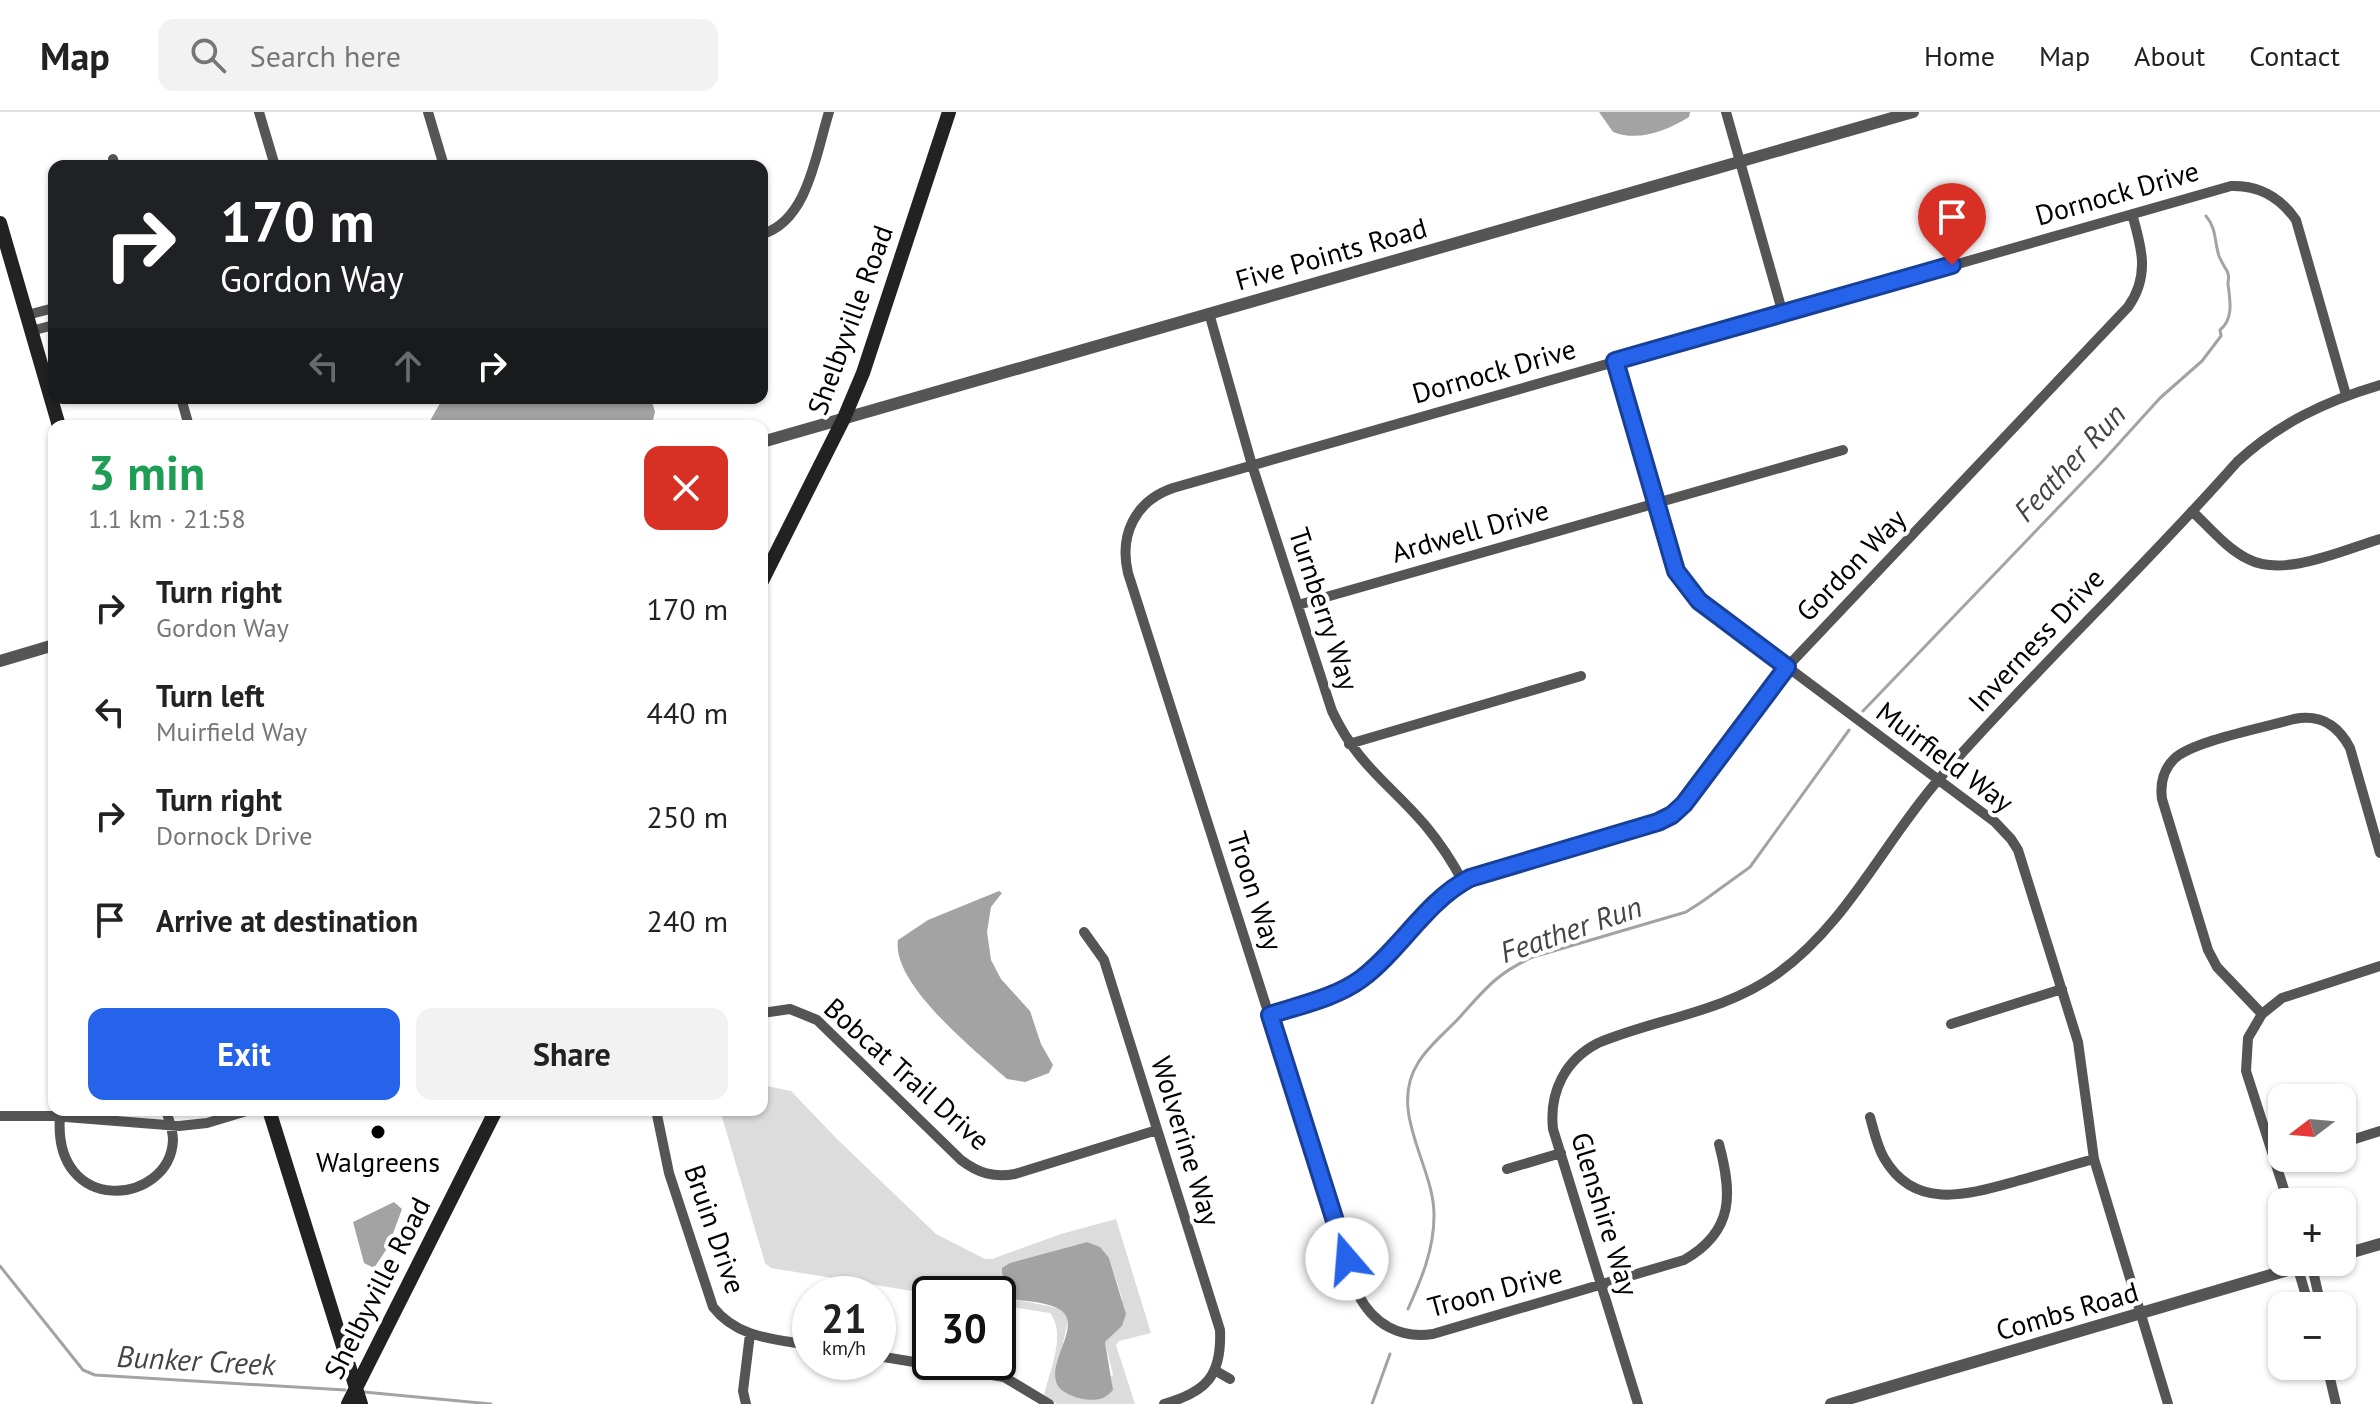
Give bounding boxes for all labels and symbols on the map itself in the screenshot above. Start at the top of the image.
street label: Dornock Drive [2031,152,2203,234]
pin [1918,183,1986,265]
street label: Five Points Road [1231,209,1431,299]
street label: Shelbyville Road [798,220,901,420]
street label: Dornock Drive [1408,330,1580,412]
water label: Feather Run [2004,395,2133,529]
street label: Ardwell Drive [1387,490,1553,571]
street label: Gordon Way [1788,500,1914,629]
street label: Turnberry Way [1281,523,1368,695]
street label: Inverness Drive [1959,560,2112,719]
street label: Muirfield Way [1869,693,2021,820]
street label: Troon Way [1219,826,1292,955]
water label: Feather Run [1494,886,1647,971]
street label: Bobcat Trail Drive [817,989,998,1158]
street label: Wolverine Way [1143,1052,1230,1230]
north arrow [2268,1084,2356,1172]
marker: Walgreens [369,1123,387,1141]
street label: Glenshire Way [1563,1128,1648,1300]
place label: Walgreens [316,1143,440,1180]
street label: Bruin Drive [676,1159,755,1298]
street label: Shelbyville Road [315,1191,438,1385]
position arrow [1305,1217,1389,1301]
street label: Troon Drive [1424,1254,1566,1325]
street label: Combs Road [1991,1273,2142,1348]
speed limit sign: 30 [912,1276,1016,1380]
water label: Bunker Creek [116,1336,278,1383]

